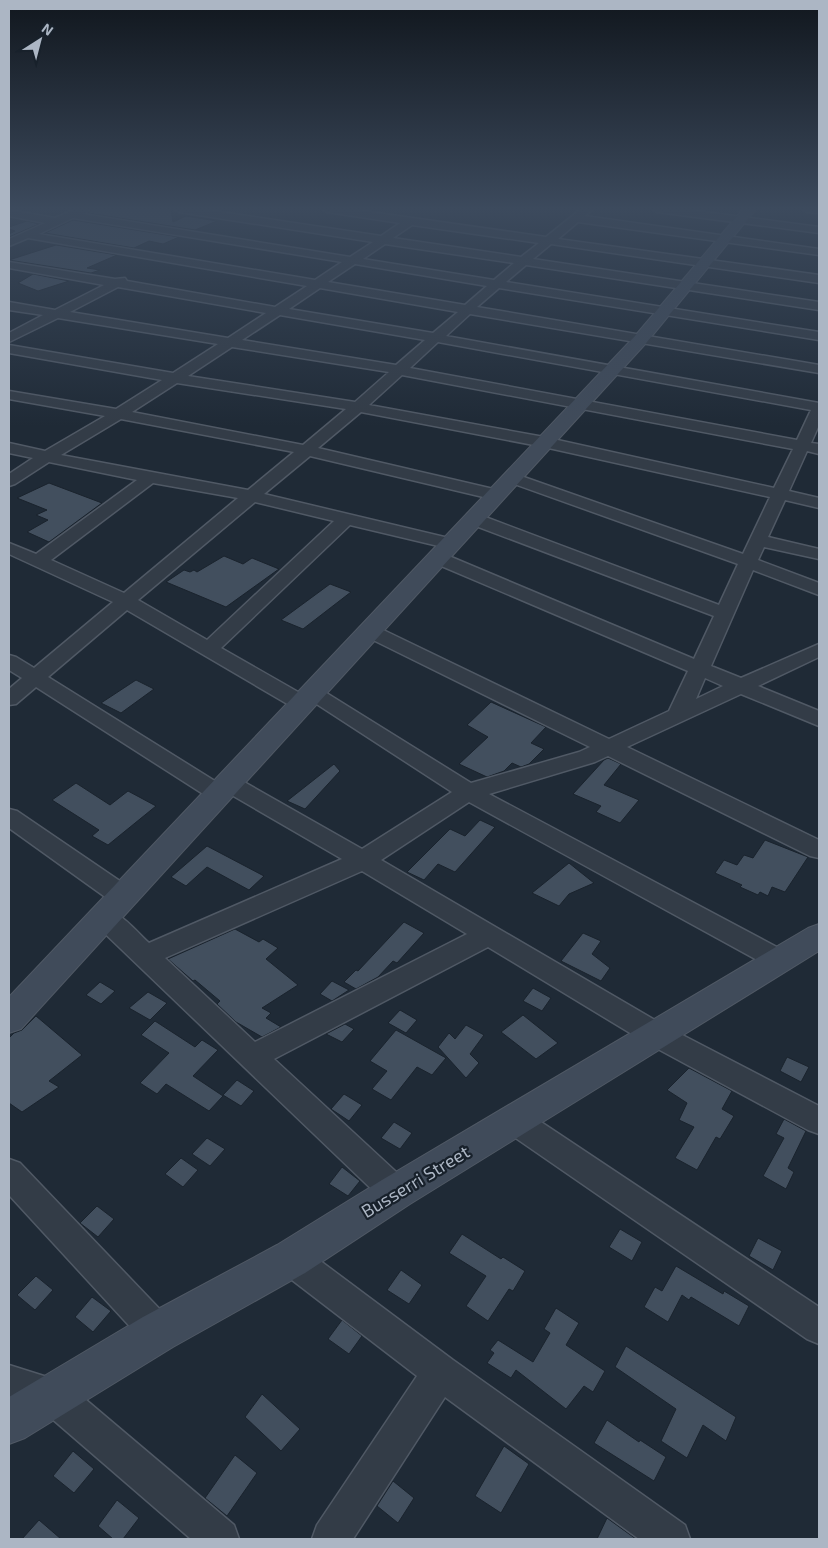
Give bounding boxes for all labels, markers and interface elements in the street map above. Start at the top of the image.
north arrow [15,15,65,65]
text: N [39,19,57,39]
street label: Busserri Street [357,1140,473,1222]

